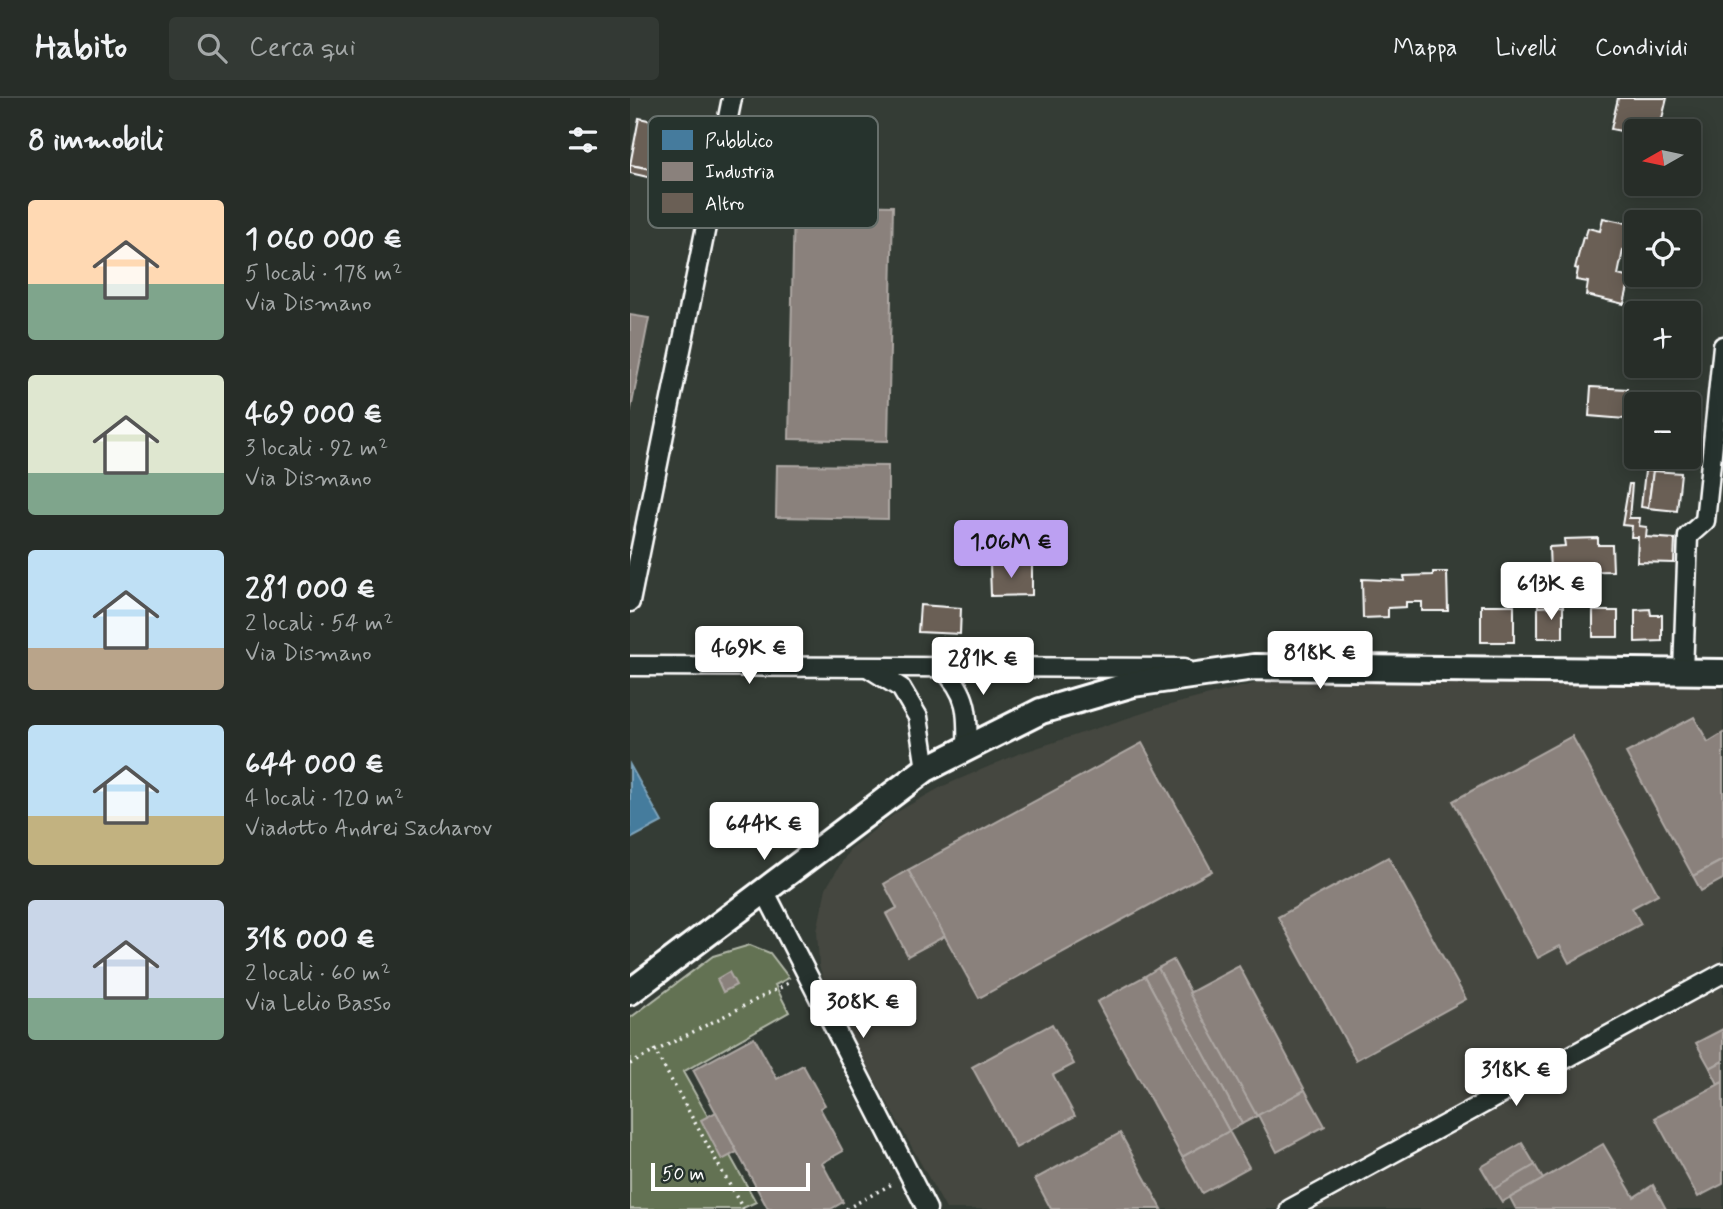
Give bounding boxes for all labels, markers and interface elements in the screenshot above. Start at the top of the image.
search box [169,17,659,80]
text: Habito [35,26,127,70]
icon: search [193,29,231,67]
text: Cerca qui [249,31,356,65]
text: Mappa [1393,33,1457,64]
text: Livelli [1495,33,1557,64]
text: Condividi [1595,33,1688,64]
legend [648,116,878,228]
north arrow [1624,119,1701,196]
map controls [1624,119,1701,469]
text: 8 immobili [28,121,164,160]
icon: filters [564,121,602,159]
text: Pubblico [705,129,773,154]
text: Industria [705,160,775,185]
text: Altro [705,192,744,217]
button: locate [1624,210,1701,287]
text: 1 060 000 € [245,220,402,259]
icon: home [84,228,168,312]
text: 5 locali · 178 m² [245,259,402,289]
text: Via Dismano [245,289,372,319]
button: + [1624,301,1701,378]
button: − [1624,392,1701,469]
text: 469 000 € [245,395,383,434]
icon: home [84,403,168,487]
text: 3 locali · 92 m² [245,434,388,464]
text: Via Dismano [245,464,372,494]
pin: 1.06M € [946,520,1076,580]
text: 1.06M € [970,528,1052,558]
pin: 613K € [1494,562,1608,622]
text: 281 000 € [245,570,376,609]
text: 613K € [1517,570,1585,600]
icon: home [84,578,168,662]
text: 2 locali · 54 m² [245,609,393,639]
pin: 469K € [692,626,806,686]
pin: 818K € [1263,632,1377,691]
text: 469K € [711,634,787,664]
pin: 281K € [926,638,1040,697]
text: Via Dismano [245,639,372,669]
text: 818K € [1284,639,1356,669]
text: 281K € [948,645,1018,675]
text: 644 000 € [245,745,384,784]
icon: home [84,753,168,837]
text: 4 locali · 120 m² [245,784,404,814]
pin: 644K € [707,802,821,862]
text: 644K € [726,810,802,840]
text: Viadotto Andrei Sacharov [245,814,492,844]
text: 318 000 € [245,920,376,959]
icon: home [84,928,168,1012]
text: 2 locali · 60 m² [245,959,391,989]
pin: 308K € [806,981,920,1040]
text: 308K € [826,988,900,1018]
text: Via Lelio Basso [245,989,391,1019]
pin: 318K € [1459,1048,1573,1108]
text: 318K € [1481,1056,1551,1086]
scale bar [651,1160,810,1192]
text: 50 m [662,1162,705,1187]

